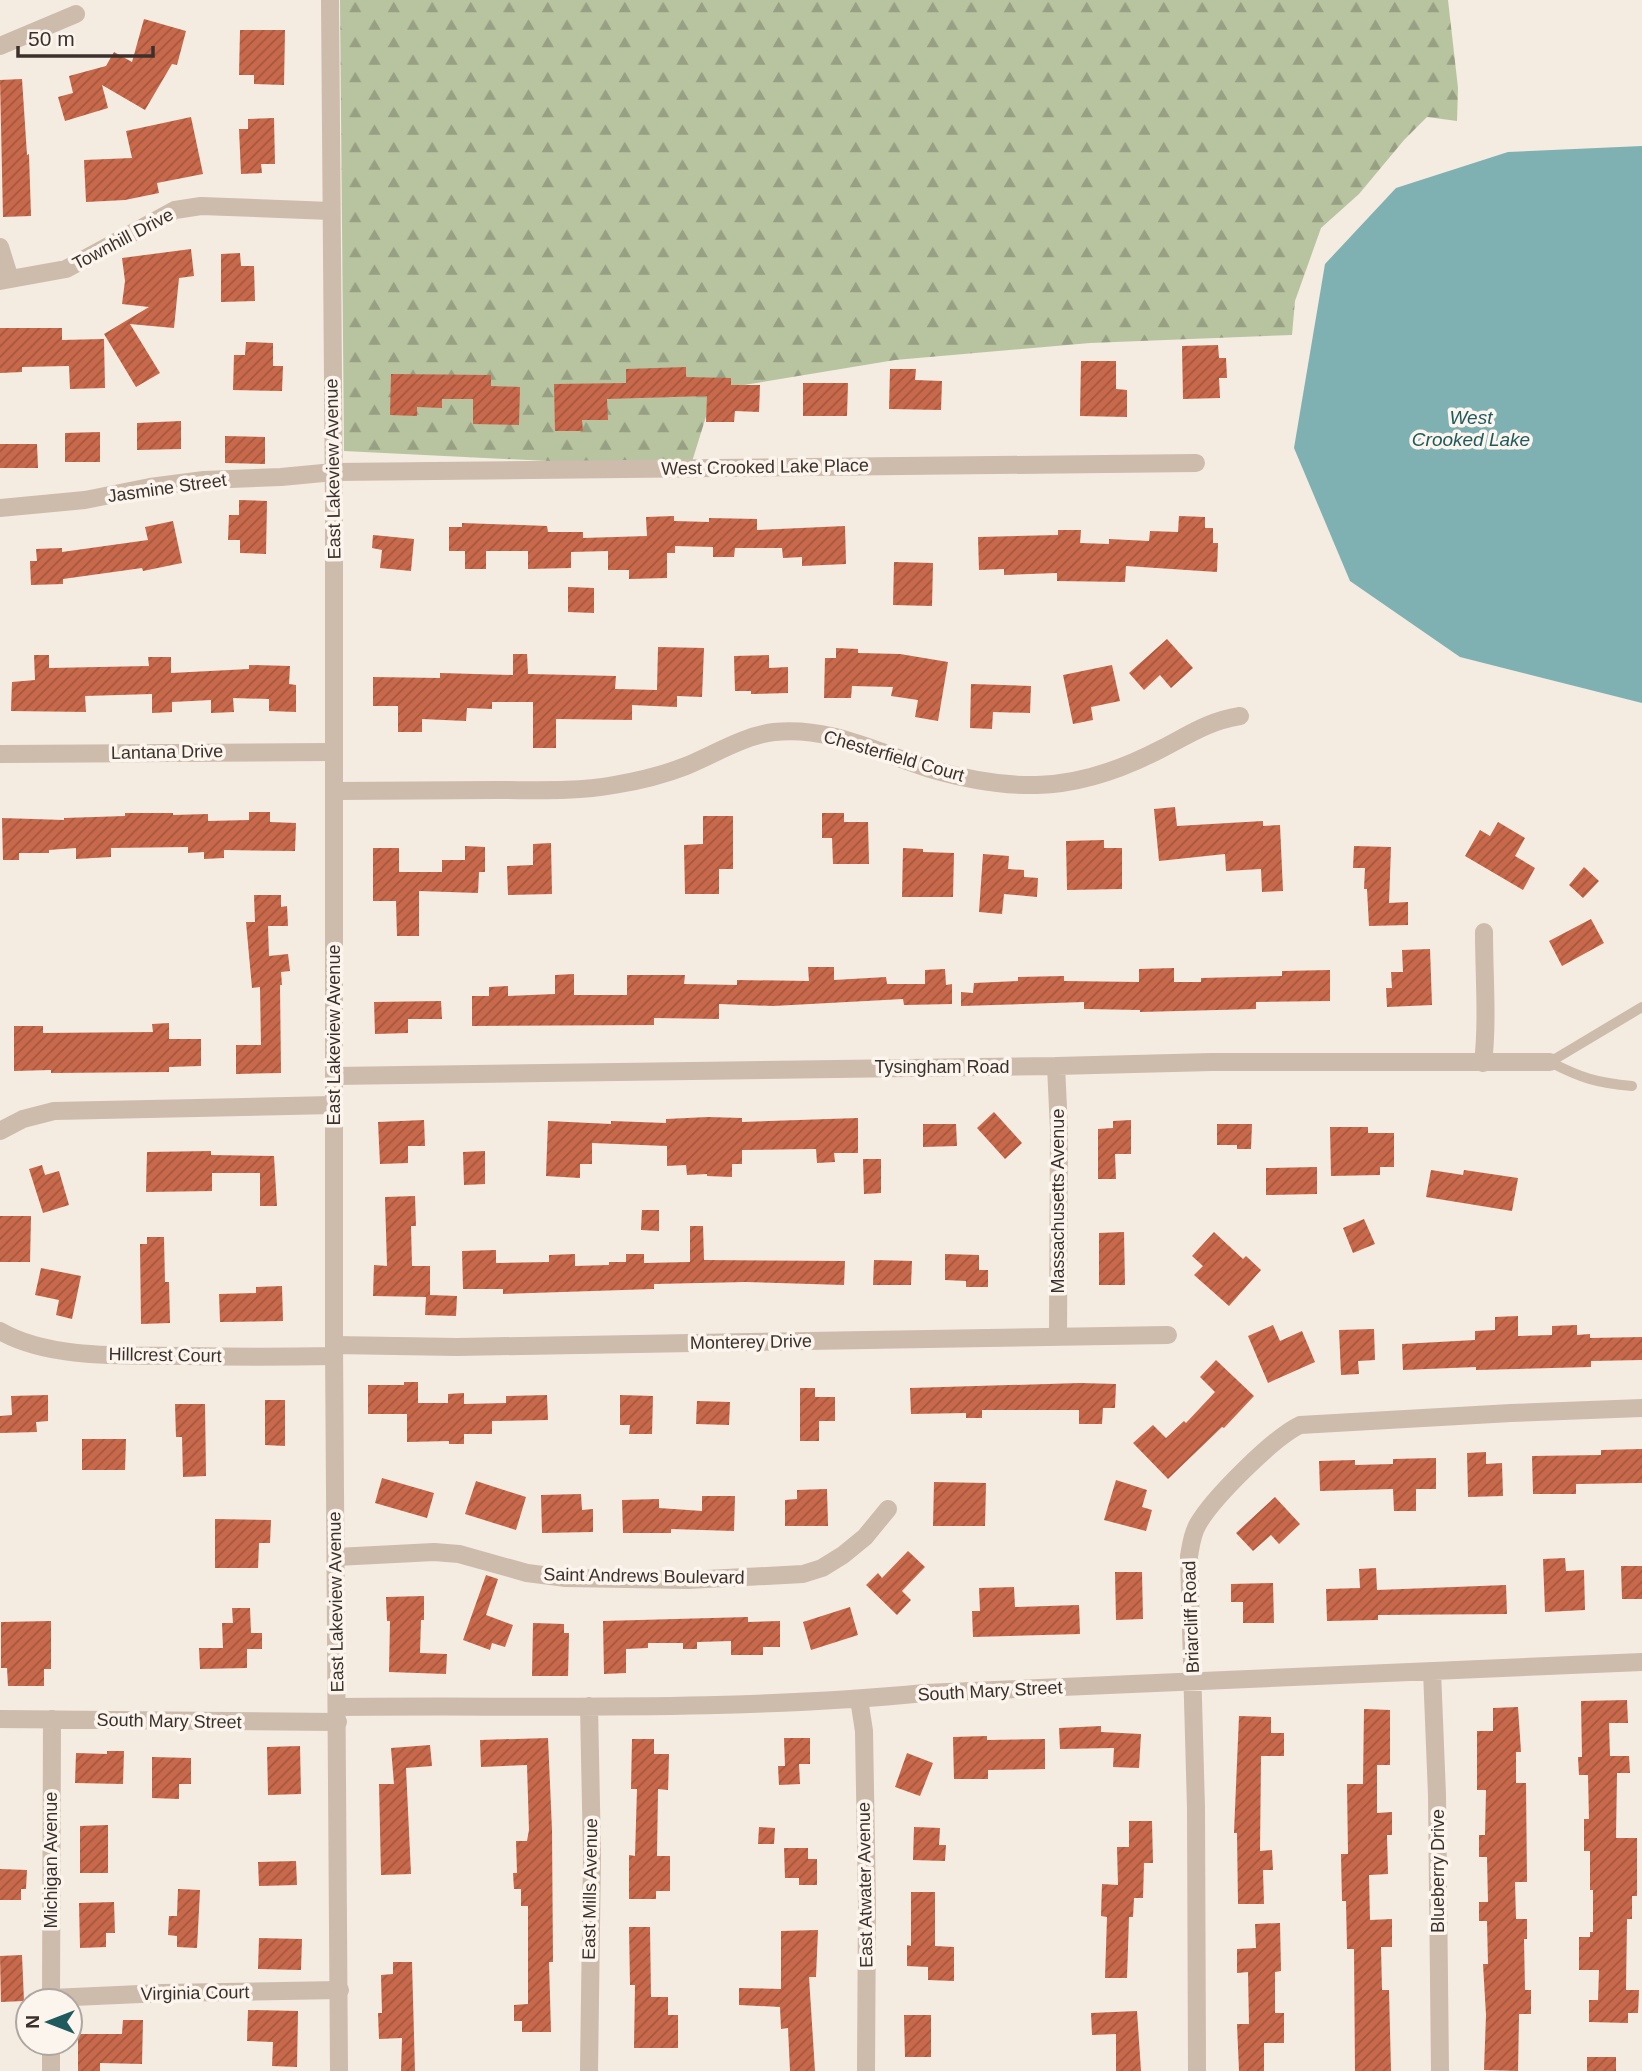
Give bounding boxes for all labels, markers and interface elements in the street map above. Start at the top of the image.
scale bar [18,14,152,58]
text: 50 m [28,27,75,50]
street label: Townhill Drive [69,204,177,274]
street label: East Lakeview Avenue [321,378,345,560]
water label: West Crooked Lake [1412,407,1530,450]
street label: West Crooked Lake Place [661,455,869,479]
street label: Jasmine Street [106,470,228,506]
street label: Chesterfield Court [822,726,966,786]
street label: Lantana Drive [111,741,223,763]
street label: East Lakeview Avenue [324,945,344,1125]
street label: Tysingham Road [874,1057,1010,1077]
street label: Massachusetts Avenue [1048,1109,1068,1293]
street label: Monterey Drive [690,1331,812,1353]
street label: Hillcrest Court [108,1344,222,1366]
street label: East Lakeview Avenue [324,1511,348,1693]
street label: Briarcliff Road [1179,1560,1203,1674]
street label: Saint Andrews Boulevard [543,1564,745,1588]
street label: South Mary Street [917,1677,1063,1705]
street label: South Mary Street [96,1710,242,1732]
street label: Michigan Avenue [41,1792,61,1928]
street label: East Atwater Avenue [854,1802,876,1968]
street label: Blueberry Drive [1428,1809,1448,1933]
street label: East Mills Avenue [579,1818,601,1960]
street label: Virginia Court [140,1982,250,2004]
north arrow [14,1987,84,2057]
text: N [22,2015,43,2029]

